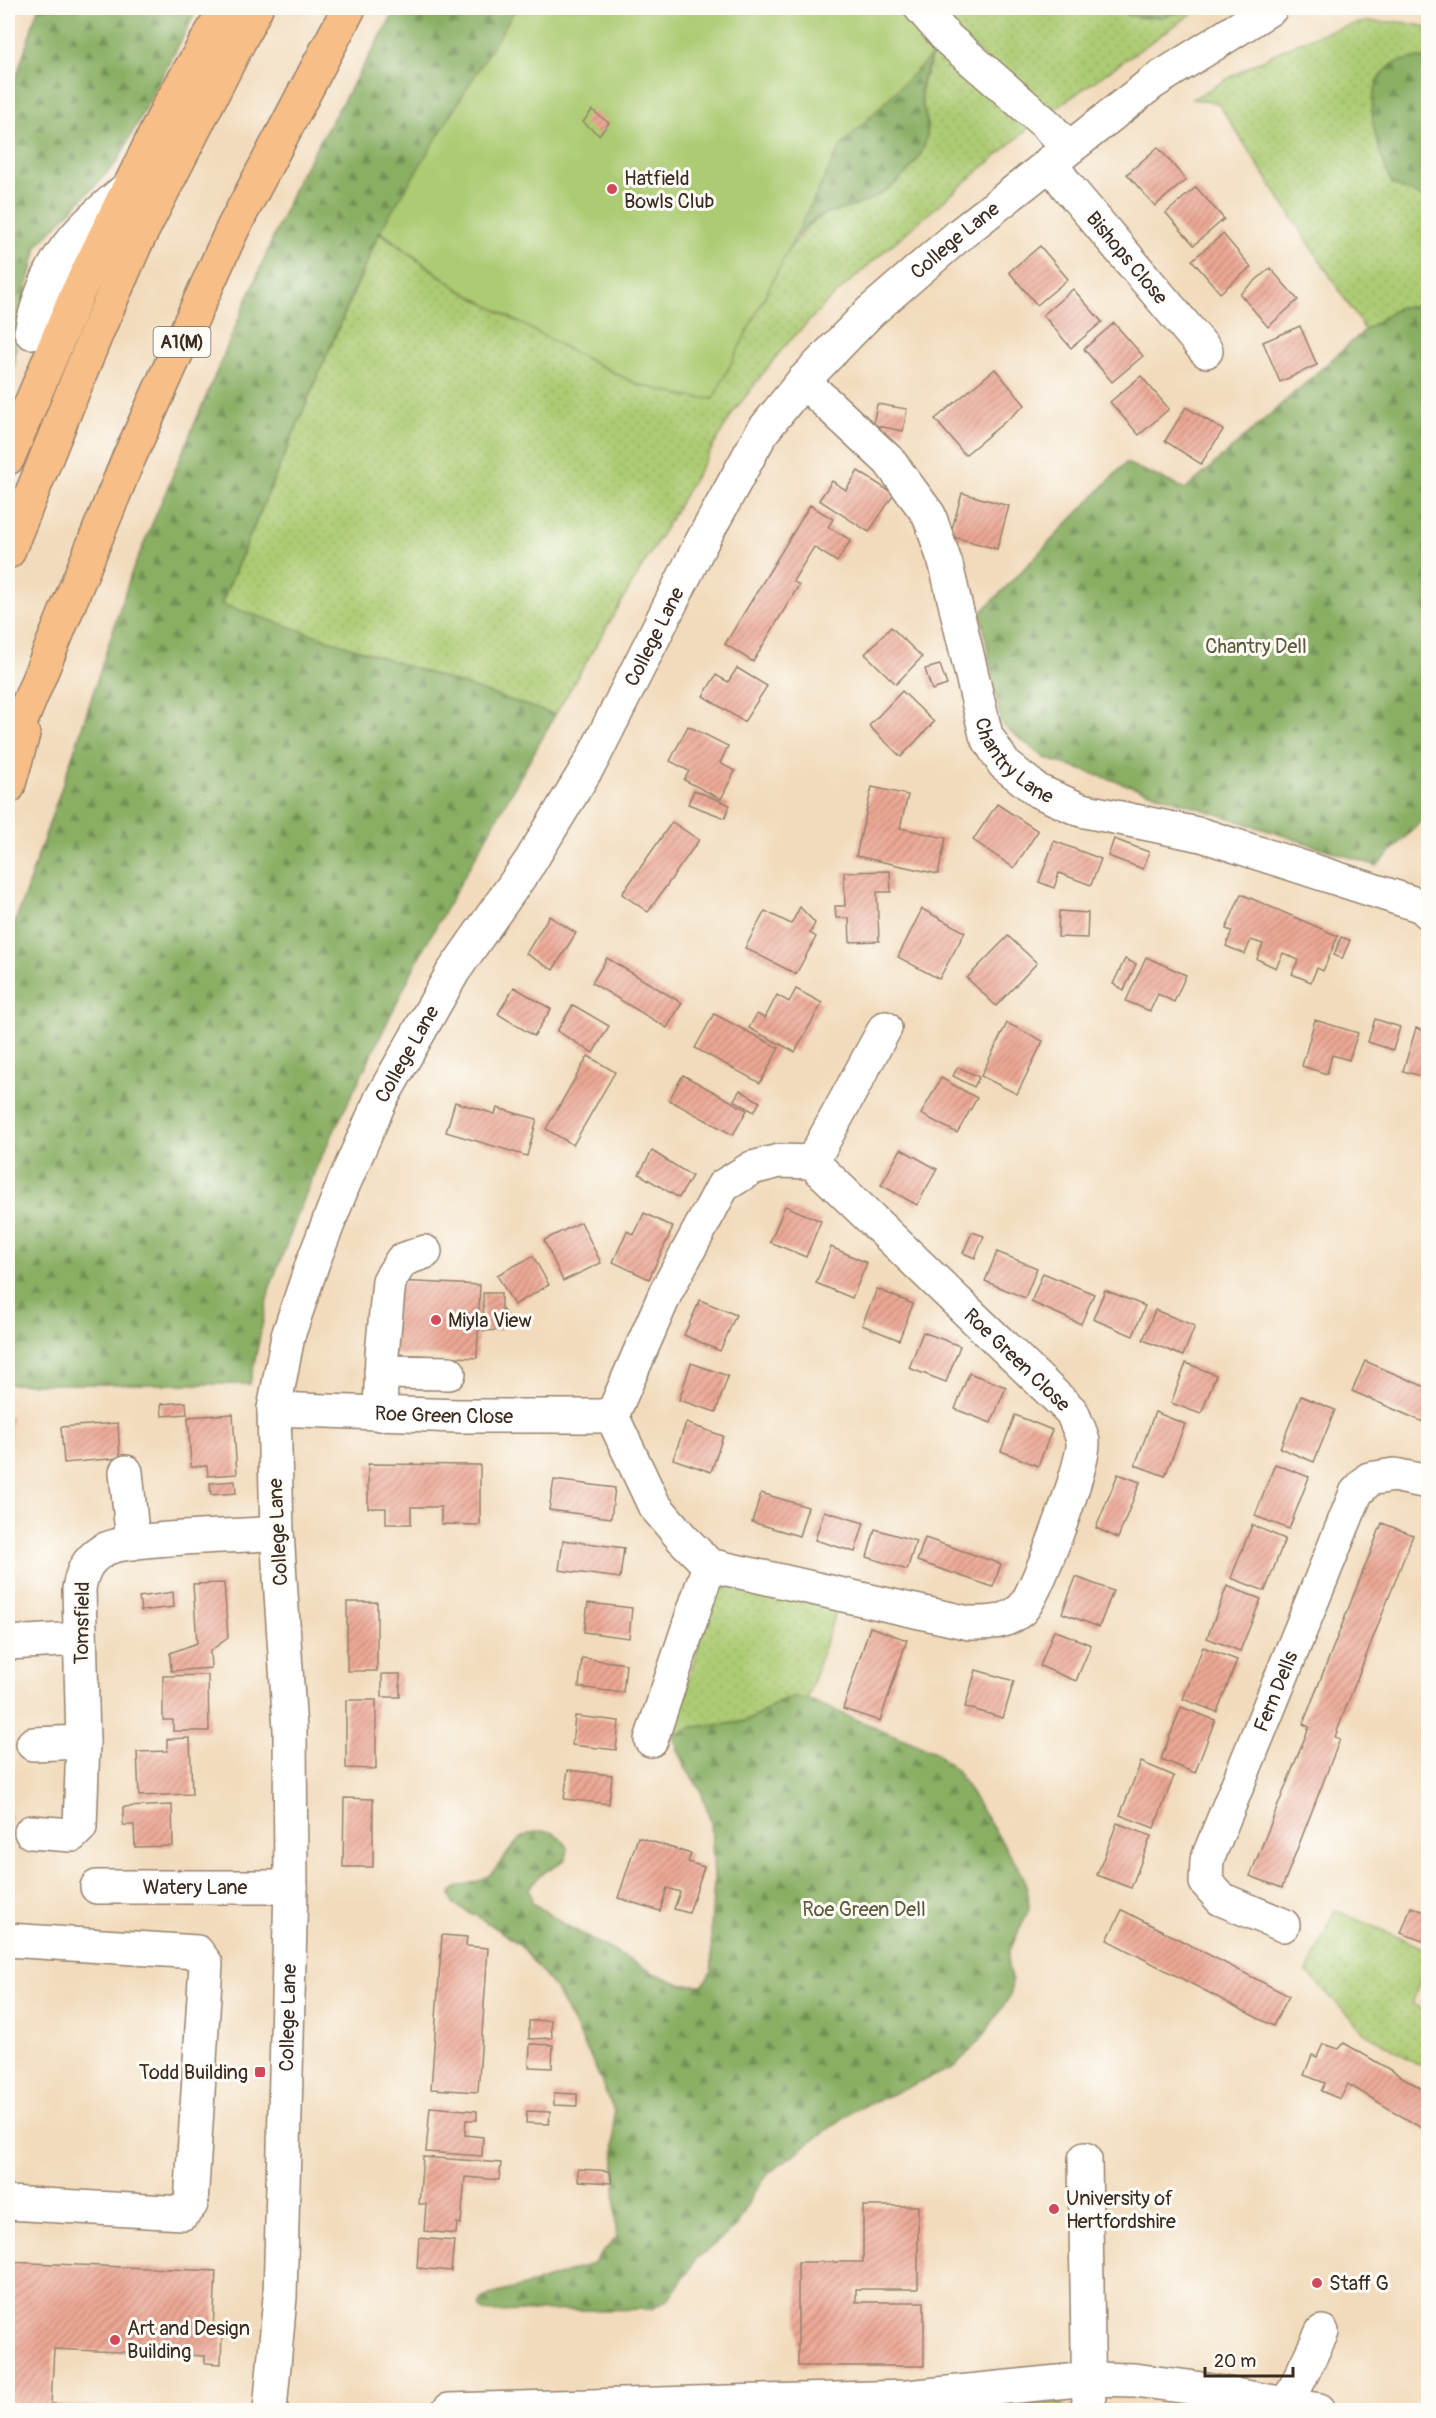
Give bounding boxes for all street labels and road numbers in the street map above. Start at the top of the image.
street label: College Lane [905,196,1004,284]
street label: Bishops Close [1081,206,1174,309]
road number: A1(M) [154,327,210,357]
street label: College Lane [619,583,690,690]
street label: Chantry Lane [970,715,1058,809]
street label: College Lane [369,1001,444,1107]
street label: Roe Green Close [959,1303,1076,1417]
street label: Roe Green Close [374,1400,513,1429]
street label: College Lane [263,1477,293,1587]
street label: Tomsfield [69,1581,95,1665]
street label: Fern Dells [1248,1647,1303,1735]
street label: Watery Lane [143,1875,248,1900]
street label: College Lane [274,1963,301,2072]

